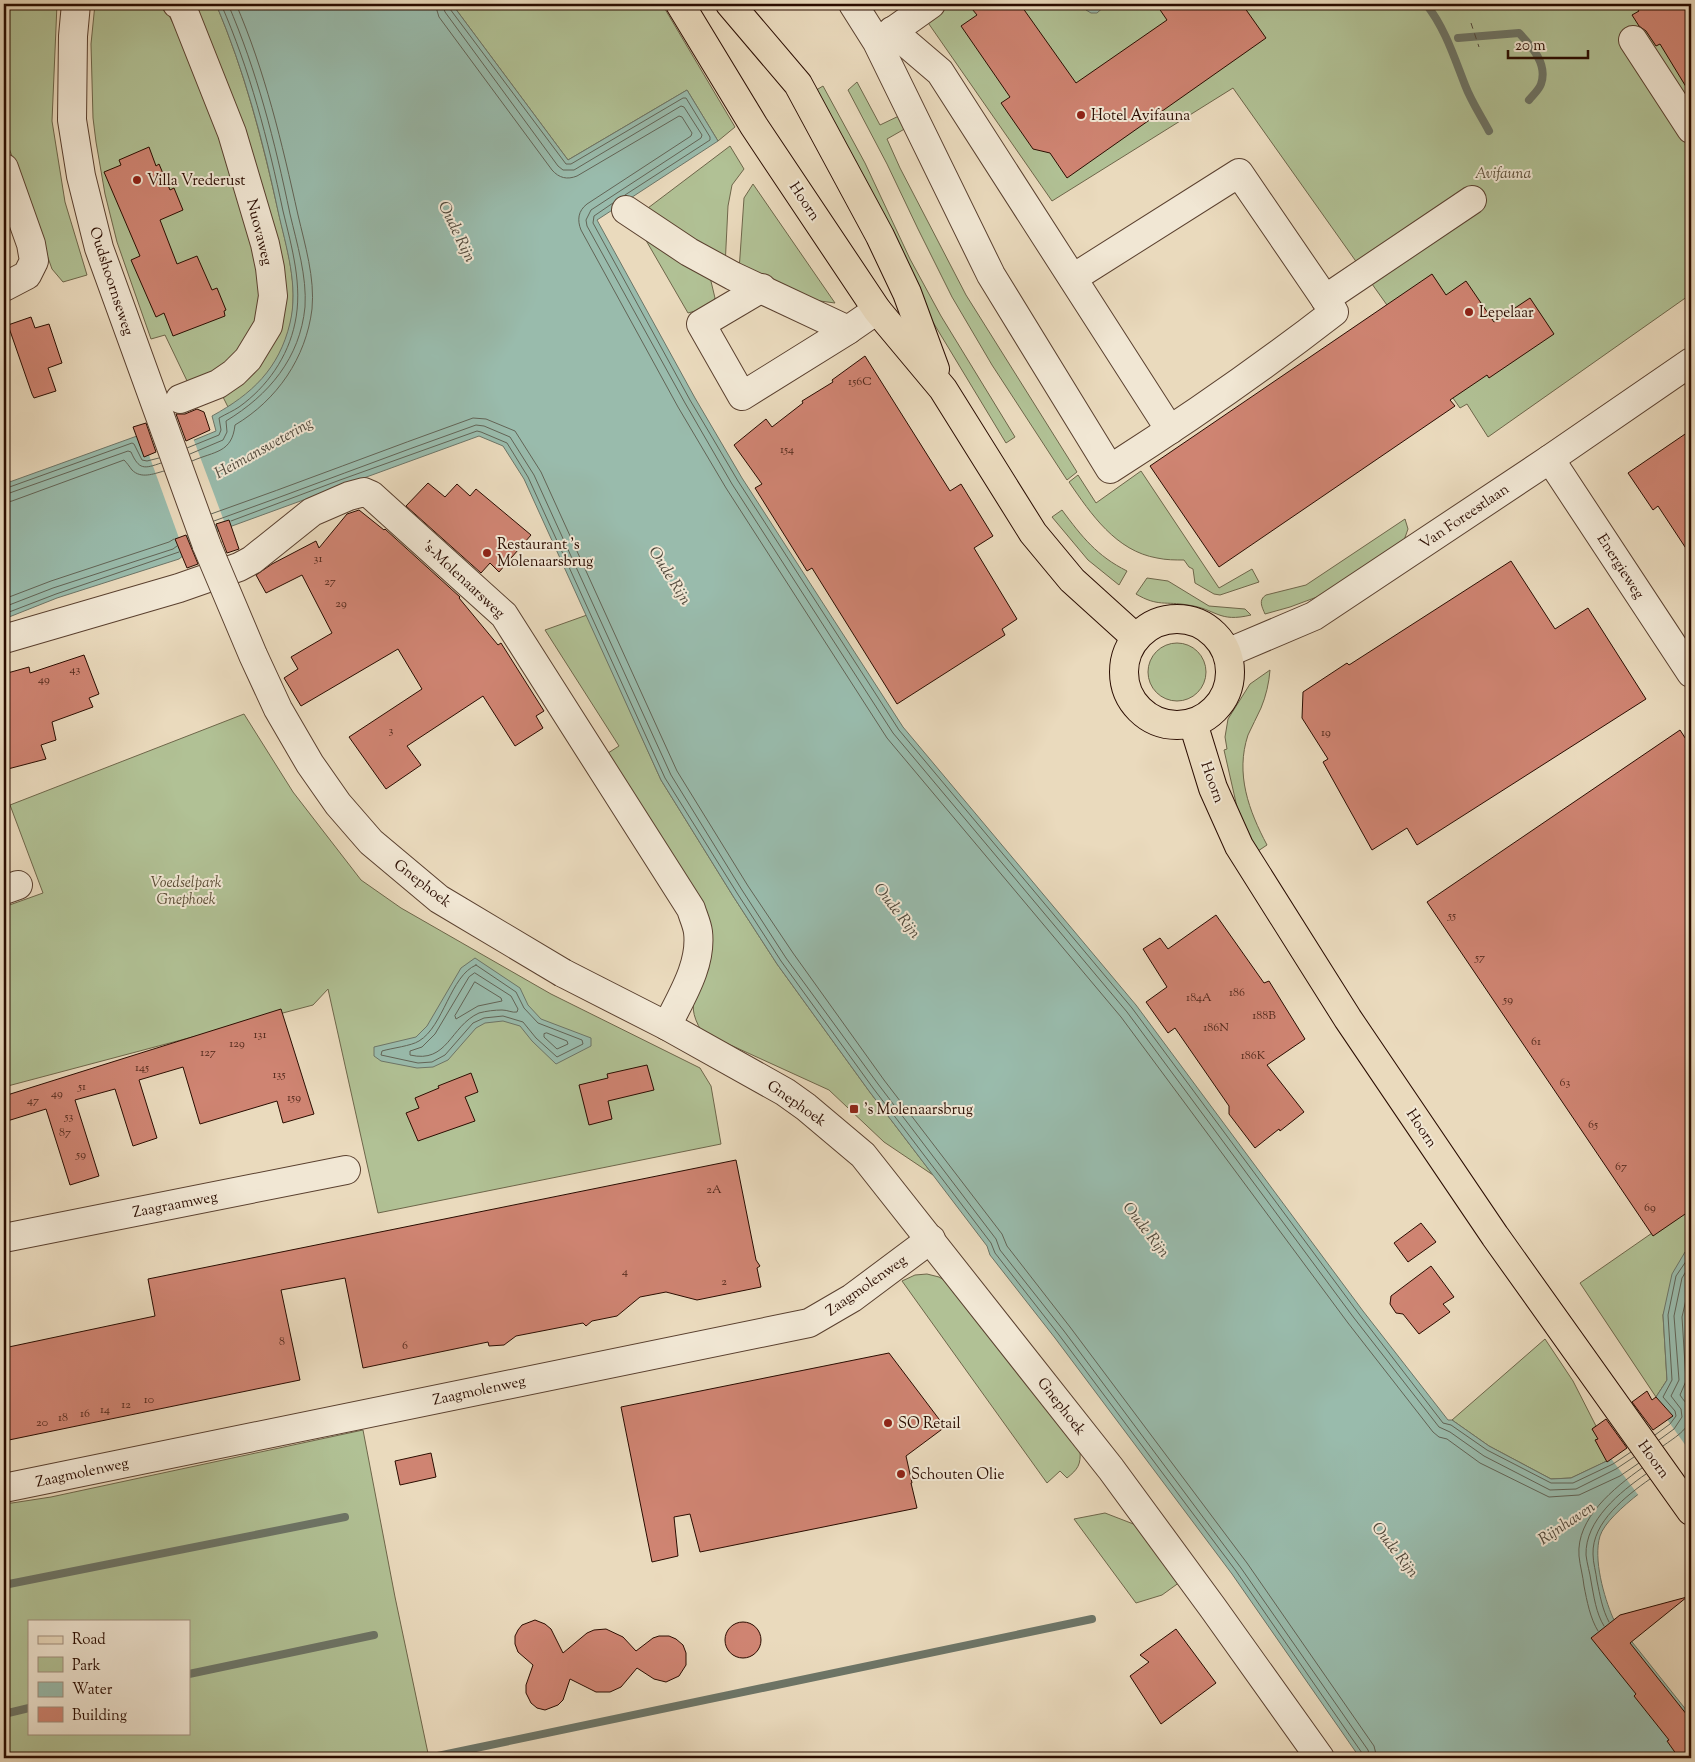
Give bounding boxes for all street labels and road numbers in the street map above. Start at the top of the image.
street label: Hoorn [783,178,824,226]
street label: Nuovaweg [240,197,277,268]
street label: Oudshoornseweg [83,224,138,339]
street label: Van Foreestlaan [1416,479,1514,555]
street label: Energieweg [1591,530,1649,603]
street label: 's-Molenaarsweg [417,536,509,624]
street label: Hoorn [1194,759,1229,806]
street label: Gnephoek [389,855,455,913]
street label: Gnephoek [762,1076,830,1132]
street label: Hoorn [1400,1105,1441,1153]
street label: Zaagraamweg [131,1187,219,1224]
street label: Zaagmolenweg [822,1251,912,1322]
street label: Zaagmolenweg [431,1371,528,1412]
street label: Gnephoek [1032,1374,1090,1440]
street label: Hoorn [1632,1436,1674,1483]
street label: Zaagmolenweg [34,1453,131,1494]

